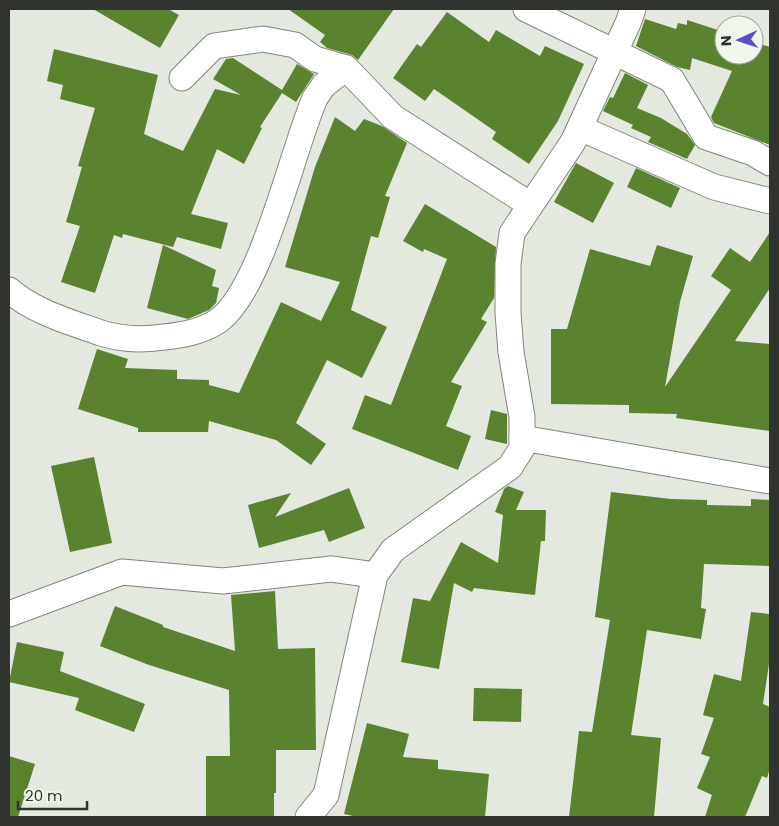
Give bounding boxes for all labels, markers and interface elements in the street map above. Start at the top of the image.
north arrow [714,15,764,65]
text: N [716,35,736,46]
scale bar [18,778,86,810]
text: 20 m [25,785,63,806]

